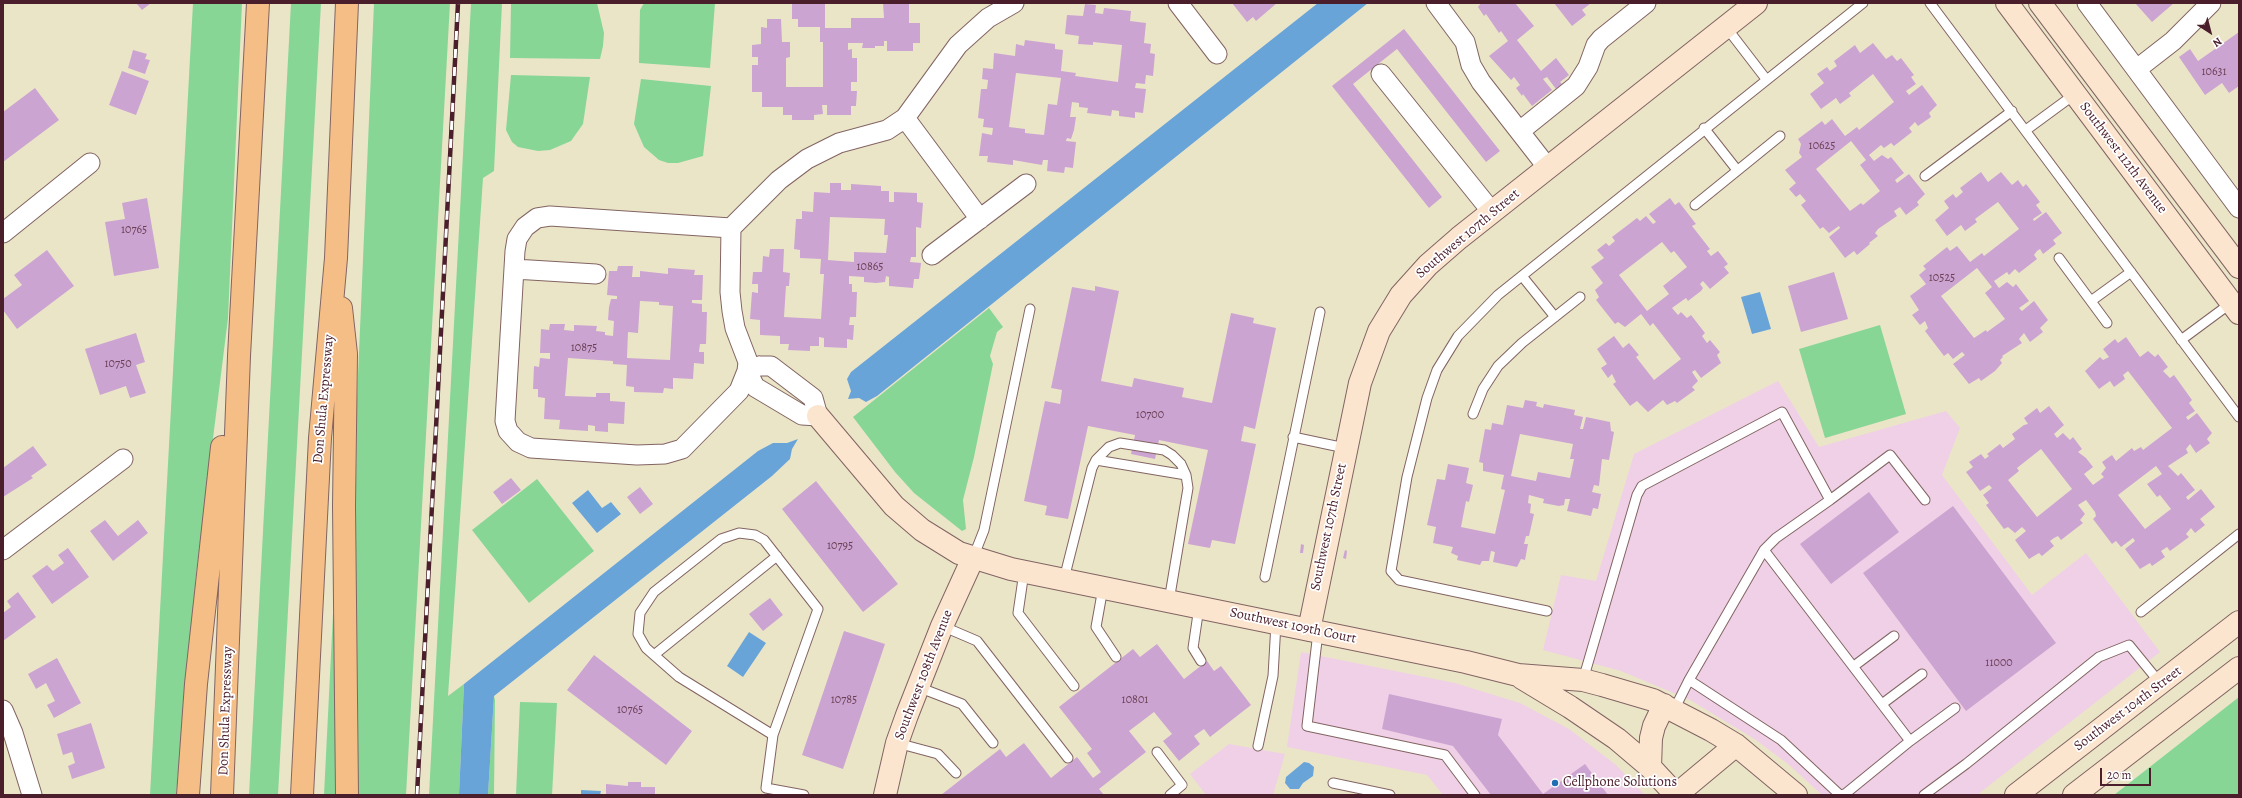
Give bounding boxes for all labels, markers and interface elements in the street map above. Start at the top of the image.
north arrow [2190,12,2230,52]
text: N [2210,34,2225,51]
house number: 10631 [2201,65,2227,79]
street label: Southwest 112th Avenue [2076,99,2170,217]
house number: 10625 [1809,139,1835,153]
street label: Southwest 107th Street [1413,186,1523,282]
house number: 10765 [121,223,147,237]
house number: 10865 [856,260,884,274]
house number: 10525 [1929,271,1955,285]
street label: Don Shula Expressway [310,334,338,464]
house number: 10875 [571,341,597,355]
house number: 10750 [104,357,132,371]
house number: 10700 [1136,408,1164,422]
street label: Southwest 107th Street [1307,462,1351,592]
house number: 10795 [827,539,853,553]
street label: Southwest 109th Court [1228,604,1358,648]
street label: Southwest 108th Avenue [891,608,957,742]
street label: Don Shula Expressway [215,646,237,776]
house number: 11000 [1985,656,2013,670]
street label: Southwest 104th Street [2071,663,2185,755]
house number: 10785 [831,693,857,707]
house number: 10801 [1122,693,1148,707]
house number: 10765 [617,703,643,717]
scale bar [2102,760,2153,786]
text: 20 m [2107,767,2131,783]
place label: Cellphone Solutions [1563,775,1677,791]
marker: Cellphone Solutions [1550,778,1560,788]

